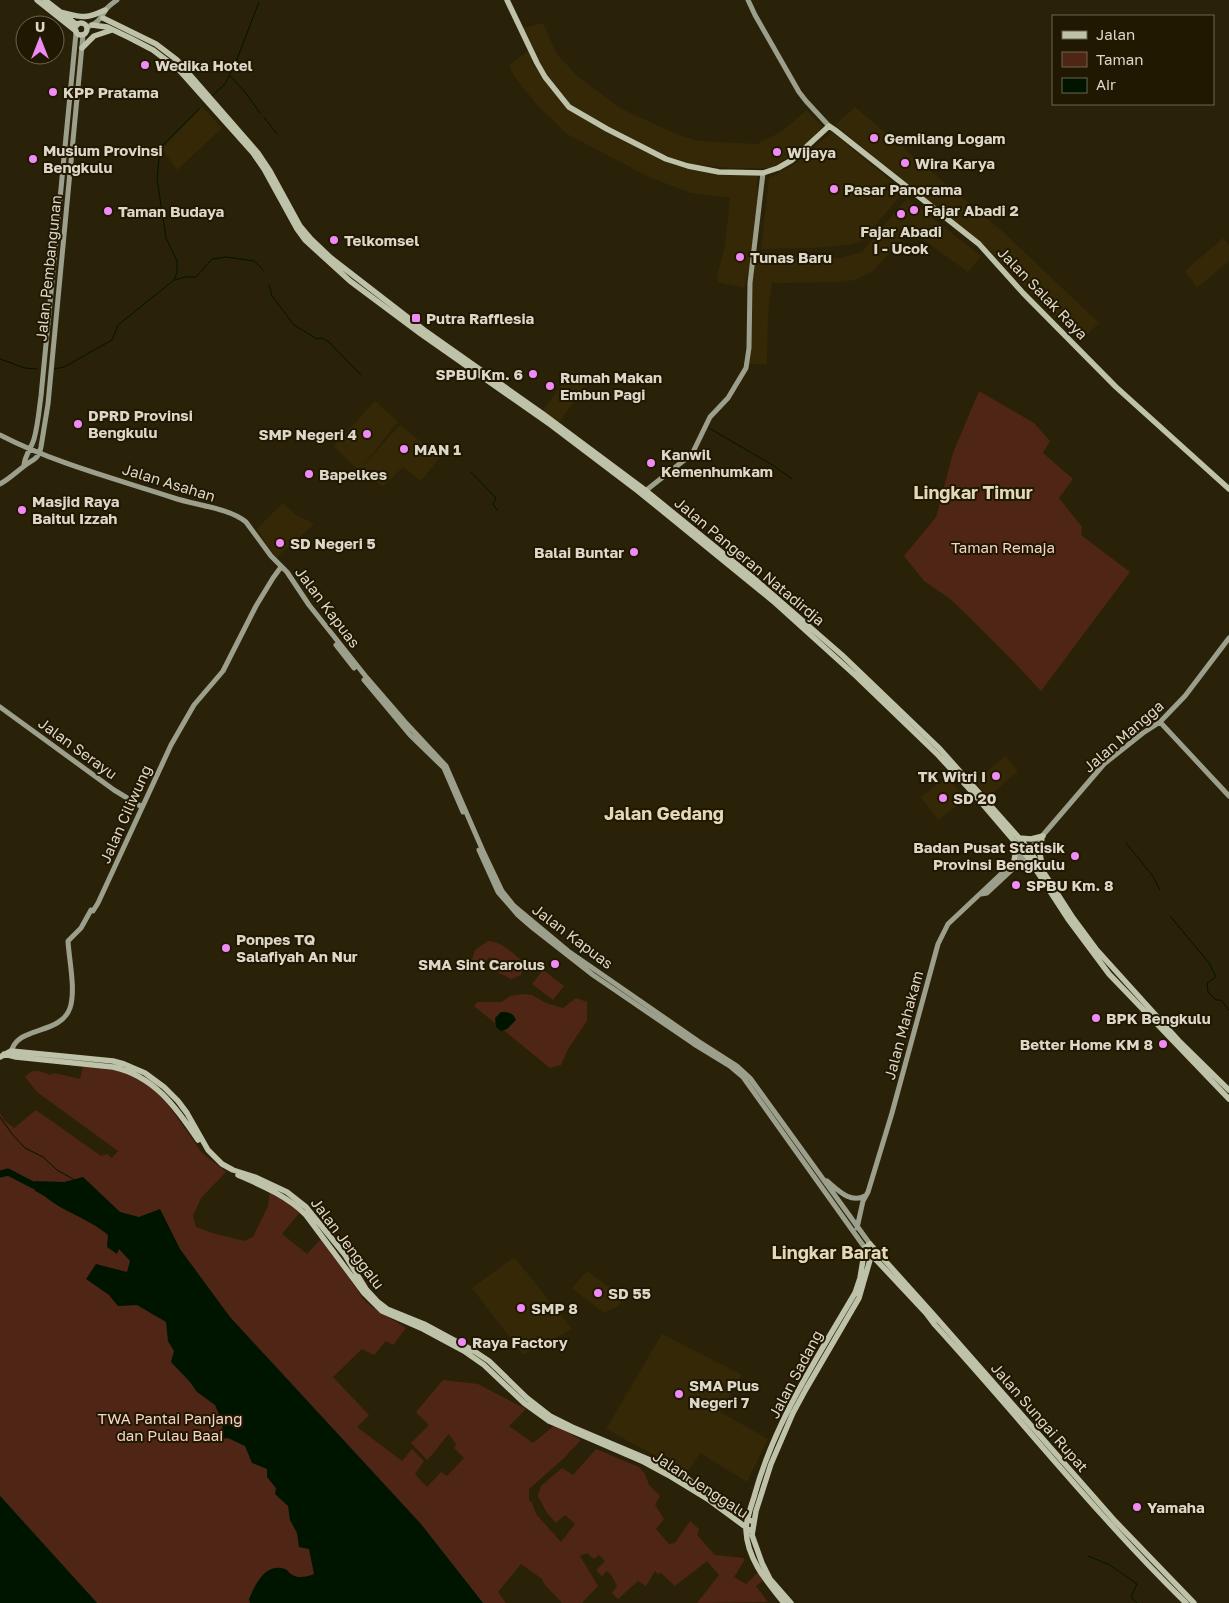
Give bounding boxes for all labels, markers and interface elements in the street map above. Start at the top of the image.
north arrow [15,15,65,65]
legend [1052,15,1214,105]
text: U [35,18,45,35]
text: Jalan [1096,25,1135,43]
text: Taman [1096,50,1143,68]
place label: Wedika Hotel [155,56,253,74]
marker: Wedika Hotel [139,59,151,71]
text: Air [1096,75,1116,93]
place label: KPP Pratama [63,83,159,101]
marker: KPP Pratama [47,86,59,98]
place label: Gemilang Logam [884,129,1006,147]
marker: Gemilang Logam [868,132,880,144]
place label: Musium Provinsi Bengkulu [43,141,163,176]
place label: Wijaya [787,143,836,161]
marker: Wijaya [771,146,783,158]
marker: Musium Provinsi Bengkulu [27,153,39,165]
place label: Wira Karya [915,154,995,172]
marker: Wira Karya [899,157,911,169]
place label: Pasar Panorama [844,180,962,198]
marker: Pasar Panorama [828,183,840,195]
street label: Jalan Pembangunan [31,194,65,342]
place label: Fajar Abadi 2 [924,201,1019,219]
place label: Taman Budaya [118,202,225,220]
marker: Fajar Abadi 2 [908,204,920,216]
marker: Taman Budaya [102,205,114,217]
marker: Fajar Abadi I - Ucok [895,208,907,220]
place label: Fajar Abadi I - Ucok [860,222,942,257]
place label: Telkomsel [344,231,419,249]
marker: Telkomsel [328,234,340,246]
street label: Jalan Salak Raya [994,243,1092,343]
place label: Tunas Baru [750,248,832,266]
marker: Tunas Baru [734,251,746,263]
place label: Putra Rafflesia [426,309,535,327]
marker: Putra Rafflesia [410,312,422,324]
place label: SPBU Km. 6 [436,365,523,383]
marker: SPBU Km. 6 [527,368,539,380]
place label: Rumah Makan Embun Pagi [560,368,662,403]
marker: Rumah Makan Embun Pagi [544,380,556,392]
place label: DPRD Provinsi Bengkulu [88,406,193,441]
marker: DPRD Provinsi Bengkulu [72,418,84,430]
place label: SMP Negeri 4 [258,425,357,443]
marker: SMP Negeri 4 [361,428,373,440]
place label: MAN 1 [414,440,461,458]
marker: MAN 1 [398,443,410,455]
place label: Kanwil Kemenhumkam [661,445,773,480]
marker: Kanwil Kemenhumkam [645,457,657,469]
street label: Jalan Asahan [120,459,218,505]
place label: Bapelkes [319,465,387,483]
marker: Bapelkes [303,468,315,480]
district label: Lingkar Timur [913,481,1033,503]
place label: Masjid Raya Baitul Izzah [32,492,120,527]
street label: Jalan Pangeran Natadirdja [671,493,829,629]
marker: Masjid Raya Baitul Izzah [16,504,28,516]
place label: SD Negeri 5 [290,534,376,552]
marker: SD Negeri 5 [274,537,286,549]
park label: Taman Remaja [951,538,1055,556]
place label: Balai Buntar [534,543,624,561]
marker: Balai Buntar [628,546,640,558]
street label: Jalan Kapuas [292,563,364,651]
street label: Jalan Mangga [1079,696,1167,776]
street label: Jalan Serayu [35,713,121,783]
street label: Jalan Ciliwung [95,762,155,866]
place label: TK Witri I [918,767,986,785]
marker: TK Witri I [990,770,1002,782]
place label: SD 20 [953,789,997,807]
marker: SD 20 [937,792,949,804]
district label: Jalan Gedang [604,802,724,824]
place label: Badan Pusat Statisik Provinsi Bengkulu [913,838,1065,873]
marker: Badan Pusat Statisik Provinsi Bengkulu [1069,850,1081,862]
place label: SPBU Km. 8 [1026,876,1114,894]
marker: SPBU Km. 8 [1010,879,1022,891]
street label: Jalan Kapuas [529,900,617,972]
place label: Ponpes TQ Salafiyah An Nur [236,930,358,965]
marker: Ponpes TQ Salafiyah An Nur [220,942,232,954]
place label: SMA Sint Carolus [418,955,545,973]
marker: SMA Sint Carolus [549,958,561,970]
street label: Jalan Mahakam [880,968,926,1082]
place label: BPK Bengkulu [1106,1009,1211,1027]
marker: BPK Bengkulu [1090,1012,1102,1024]
place label: Better Home KM 8 [1020,1035,1153,1053]
marker: Better Home KM 8 [1157,1038,1169,1050]
street label: Jalan Jenggalu [308,1194,388,1292]
district label: Lingkar Barat [772,1241,888,1263]
place label: SD 55 [608,1284,651,1302]
marker: SD 55 [592,1287,604,1299]
place label: SMP 8 [531,1299,578,1317]
marker: SMP 8 [515,1302,527,1314]
street label: Jalan Sadang [764,1327,826,1421]
place label: Raya Factory [472,1333,568,1351]
marker: Raya Factory [456,1336,468,1348]
street label: Jalan Sungai Rupat [988,1359,1092,1475]
place label: SMA Plus Negeri 7 [689,1376,759,1411]
marker: SMA Plus Negeri 7 [673,1388,685,1400]
park label: TWA Pantai Panjang dan Pulau Baai [98,1409,242,1444]
street label: Jalan Jenggalu [650,1446,752,1522]
place label: Yamaha [1147,1498,1205,1516]
marker: Yamaha [1131,1501,1143,1513]

